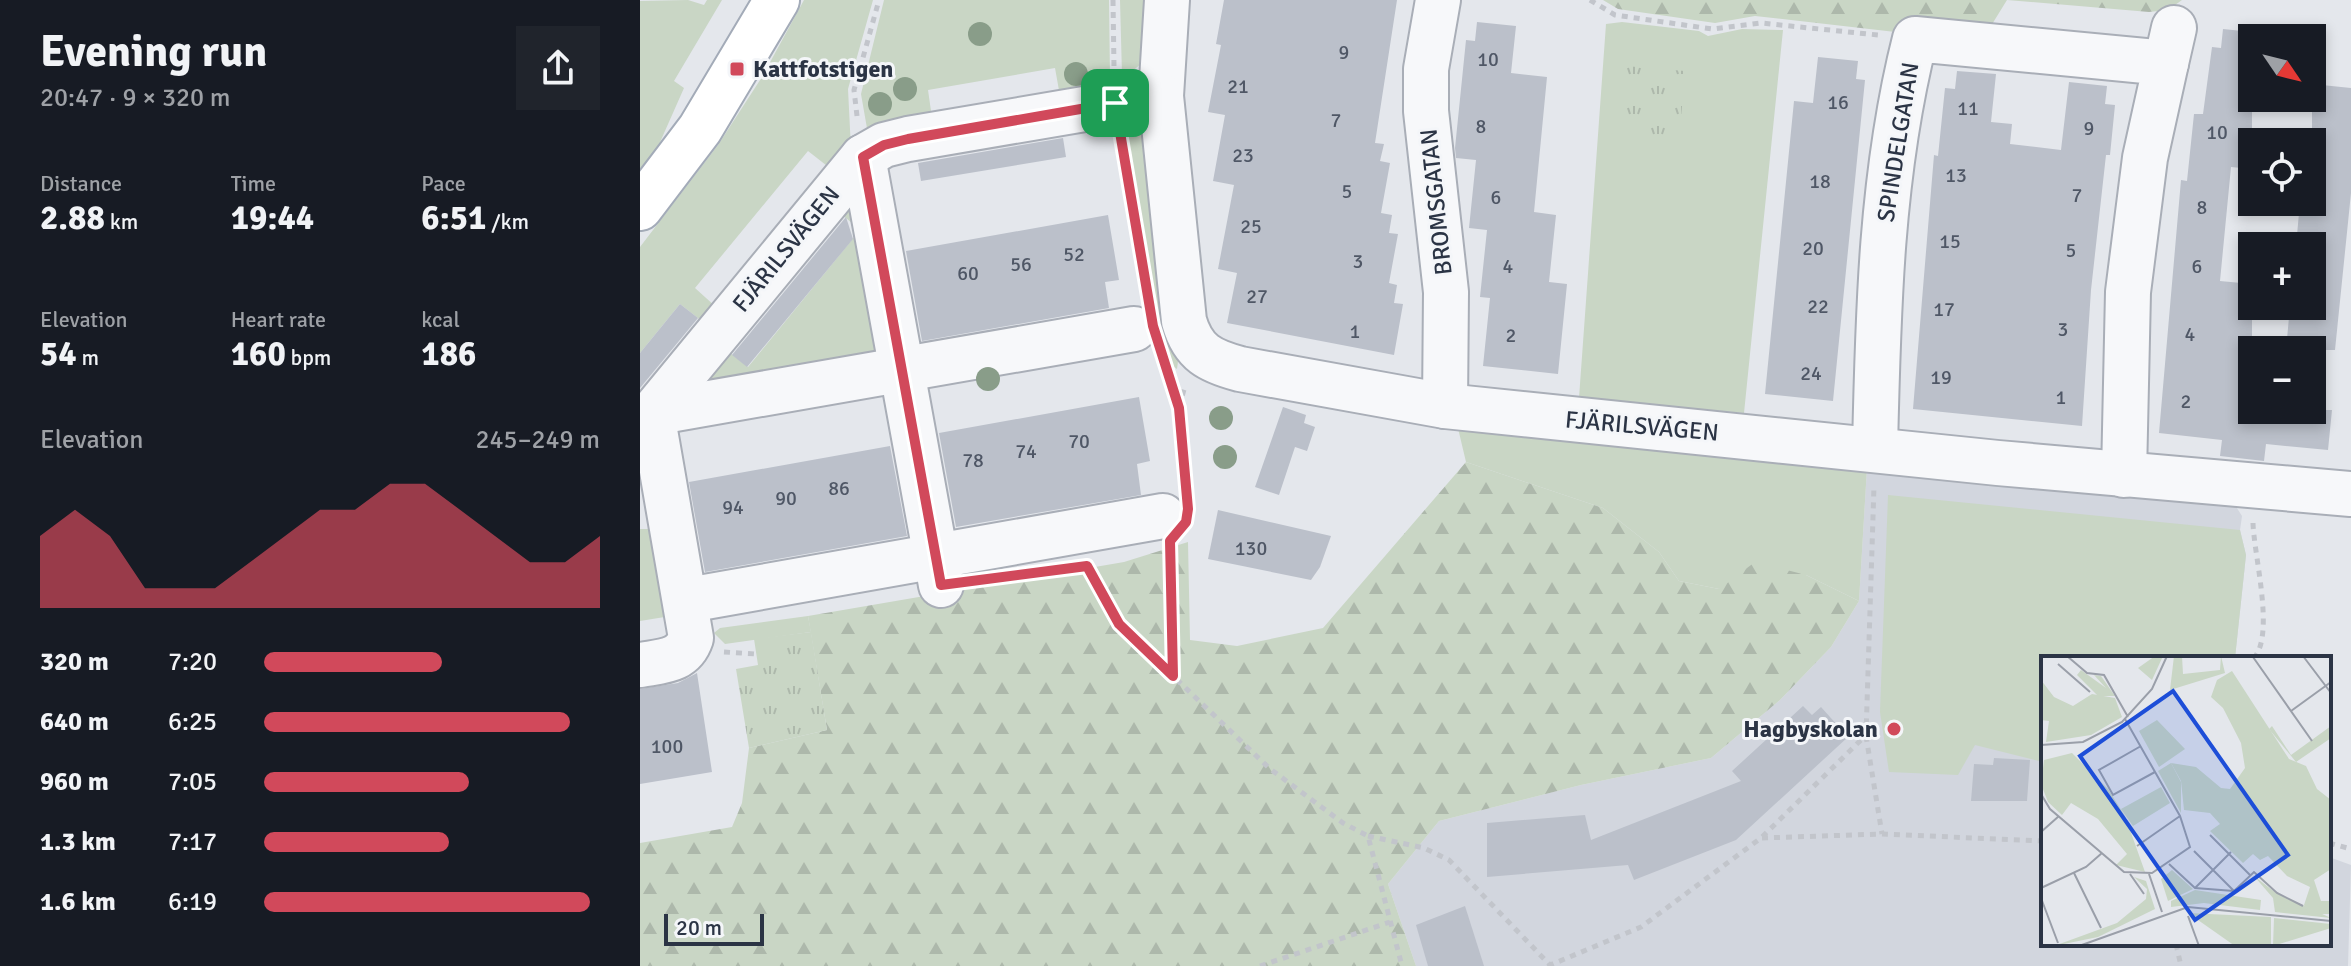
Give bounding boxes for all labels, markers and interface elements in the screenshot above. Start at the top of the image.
north arrow [2238,24,2326,112]
map controls [2238,24,2326,424]
text: Evening run [40,25,267,79]
button: share [516,26,600,110]
house number: 9 [1339,40,1349,65]
house number: 10 [1477,47,1499,72]
place label: Kattfotstigen [753,54,893,84]
marker: Kattfotstigen [728,60,746,78]
street label: SPINDELGATAN [1871,60,1925,224]
pin [1081,69,1149,137]
house number: 21 [1227,74,1249,99]
icon: arrive [1093,81,1137,125]
text: 20:47 · 9 × 320 m [40,82,231,114]
house number: 16 [1827,90,1849,115]
house number: 11 [1957,96,1979,121]
house number: 7 [1331,108,1341,133]
house number: 8 [1476,114,1486,139]
house number: 9 [2084,116,2094,141]
house number: 10 [2206,120,2228,145]
street label: BROMSGATAN [1413,127,1459,277]
button: locate [2238,128,2326,216]
house number: 23 [1232,143,1254,168]
house number: 13 [1945,163,1967,188]
house number: 18 [1809,169,1831,194]
text: Distance [40,170,122,197]
text: Time [231,170,276,197]
text: Pace [421,170,466,197]
house number: 5 [1342,179,1352,204]
street label: FJÄRILSVÄGEN [726,180,846,318]
house number: 7 [2072,183,2082,208]
house number: 6 [1491,185,1501,210]
house number: 8 [2197,195,2207,220]
text: 2.88 [40,197,105,239]
text: 19:44 [231,197,314,239]
text: 6:51 [421,197,486,239]
text: km [105,208,138,235]
text: /km [486,208,529,235]
house number: 25 [1240,214,1262,239]
house number: 15 [1939,229,1961,254]
button: + [2238,232,2326,320]
house number: 20 [1802,236,1824,261]
house number: 5 [2066,238,2076,263]
house number: 52 [1063,242,1085,267]
house number: 3 [1353,249,1363,274]
house number: 56 [1010,252,1032,277]
house number: 4 [1503,254,1514,279]
house number: 6 [2192,254,2202,279]
house number: 60 [957,261,979,286]
house number: 27 [1246,284,1268,309]
house number: 22 [1807,294,1829,319]
house number: 17 [1933,297,1955,322]
text: Elevation [40,306,128,333]
text: Heart rate [231,306,326,333]
text: kcal [421,306,460,333]
house number: 3 [2058,317,2068,342]
house number: 1 [1350,319,1360,344]
house number: 4 [2185,322,2196,347]
house number: 2 [1506,323,1516,348]
text: 54 [40,333,77,375]
text: 160 [231,333,286,375]
text: 186 [421,333,476,375]
button: − [2238,336,2326,424]
text: m [77,344,99,371]
text: bpm [286,344,331,371]
house number: 24 [1800,361,1822,386]
house number: 19 [1930,365,1952,390]
house number: 1 [2056,385,2066,410]
house number: 2 [2181,389,2191,414]
street label: FJÄRILSVÄGEN [1564,404,1720,448]
text: Elevation [40,424,144,456]
text: 245–249 m [476,424,600,456]
house number: 70 [1068,429,1090,454]
house number: 74 [1015,439,1037,464]
house number: 78 [962,448,984,473]
house number: 86 [828,476,850,501]
house number: 90 [775,486,797,511]
house number: 94 [722,495,744,520]
house number: 130 [1235,536,1267,561]
text: 320 m [40,646,109,678]
text: 7:20 [168,646,217,678]
inset map [2041,656,2331,946]
text: 640 m [40,706,109,738]
text: 6:25 [168,706,217,738]
place label: Hagbyskolan [1743,714,1878,744]
marker: Hagbyskolan [1885,720,1903,738]
house number: 100 [651,734,683,759]
text: 960 m [40,766,109,798]
text: 7:05 [168,766,217,798]
text: 1.3 km [40,826,116,858]
text: 7:17 [168,826,217,858]
text: 1.6 km [40,886,116,918]
text: 6:19 [168,886,217,918]
scale bar [664,910,764,946]
text: 20 m [676,914,722,941]

